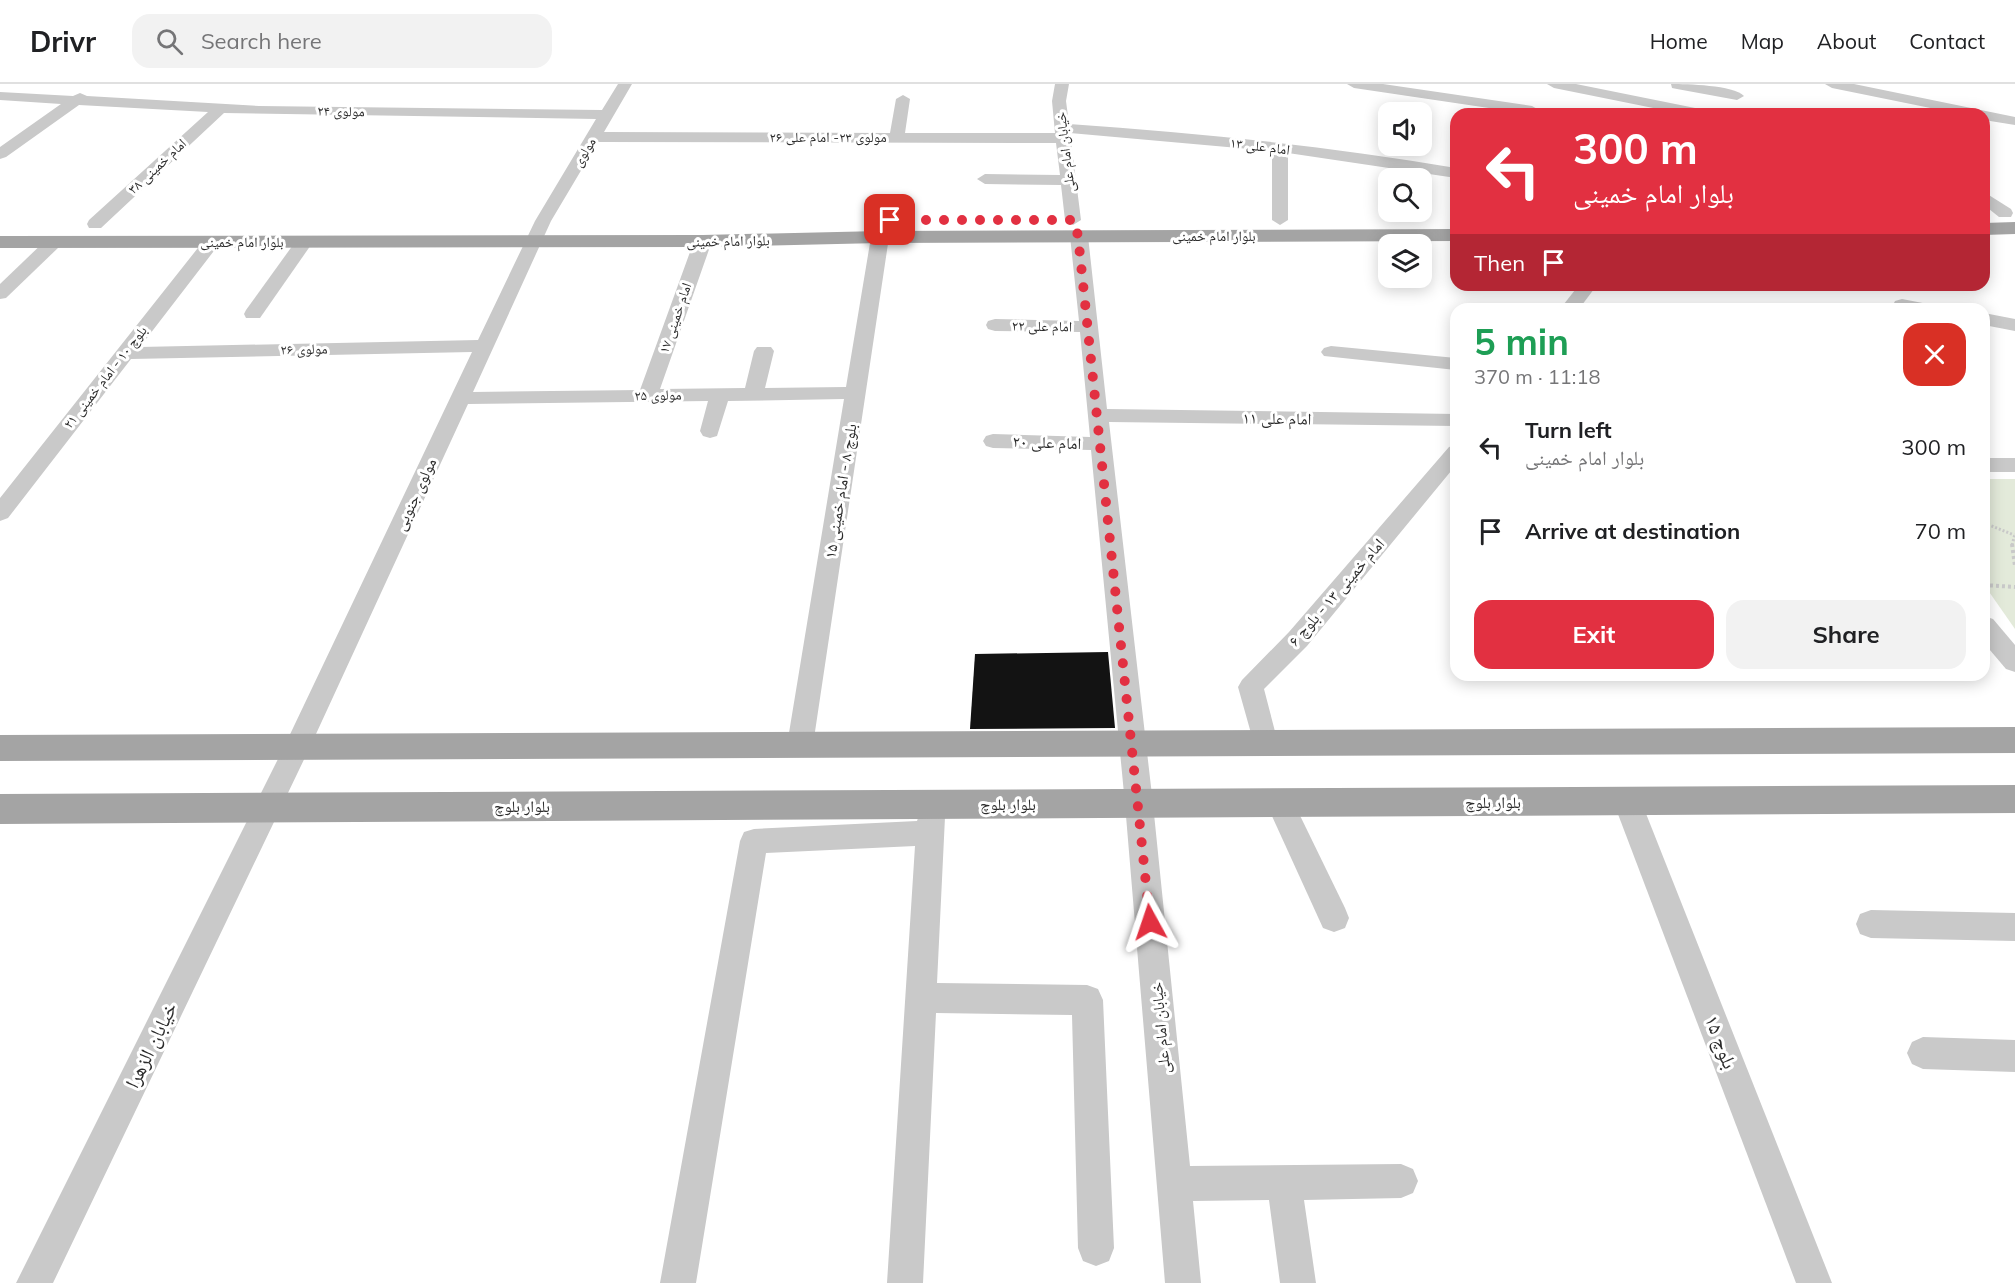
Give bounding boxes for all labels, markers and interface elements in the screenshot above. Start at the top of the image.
search box [132,14,552,68]
text: Drivr [30,24,96,59]
icon: search [153,25,186,58]
text: Search here [201,27,322,55]
text: Home [1650,28,1708,54]
text: Map [1741,28,1784,54]
text: About [1817,28,1876,54]
text: Contact [1909,28,1985,54]
street label: مولوی ۲۴ [317,102,365,120]
map controls [1378,102,1432,288]
button: sound [1378,102,1432,156]
street label: خیابان امام علی [1051,111,1080,193]
text: 300 m [1573,122,1698,175]
street label: مولوی ۲۳- امام علی ۲۶ [769,128,887,147]
icon: left [1474,132,1552,210]
street label: امام علی ۱۳ [1229,133,1291,160]
street label: امام خمینی ۳۸ [124,134,191,198]
street label: مولوی [568,134,600,170]
button: search [1378,168,1432,222]
text: بلوار امام خمینی [1573,176,1734,210]
pin [864,194,915,245]
icon: arrive [873,203,906,236]
street label: بلوار امام خمینی [1172,227,1256,246]
street label: بلوار امام خمینی [686,231,770,252]
street label: بلوار امام خمینی [200,233,284,252]
button: layers [1378,234,1432,288]
icon: arrive [1537,246,1570,279]
text: Then [1474,249,1525,277]
street label: امام خمینی ۱۷ [655,280,696,356]
street label: امام علی ۲۲ [1012,316,1072,337]
text: 5 min [1474,319,1569,364]
street label: بلوچ ۱۰ - امام خمینی ۲۱ [59,322,152,433]
button: close [1903,323,1966,386]
street label: مولوی ۲۶ [280,340,328,358]
text: 370 m · 11:18 [1474,364,1600,389]
street label: مولوی ۲۵ [634,386,682,404]
street label: امام علی ۱۱ [1242,407,1312,430]
text: Turn left [1525,416,1612,444]
street label: بلوچ ۸ - امام خمینی ۱۵ [819,422,862,560]
street label: امام علی ۲۰ [1012,431,1082,454]
icon: left [1474,431,1507,464]
text: 300 m [1901,433,1966,461]
text: بلوار امام خمینی [1525,445,1644,470]
street label: مولوی جنوبی [390,455,441,534]
icon: arrive [1474,515,1507,548]
text: Arrive at destination [1525,517,1740,545]
text: 70 m [1915,517,1966,545]
street label: امام خمینی ۱۳ - بلوچ ۶ [1284,534,1389,651]
button: Exit [1474,600,1714,669]
button: Share [1726,600,1966,669]
street label: بلوار بلوچ [1465,792,1521,813]
street label: بلوار بلوچ [980,794,1036,815]
street label: بلوار بلوچ [494,796,550,817]
position arrow [1118,890,1182,954]
street label: خیابان امام علی [1146,981,1175,1075]
street label: خیابان الزهرا [119,997,182,1092]
street label: بلوچ ۱۵ [1699,1011,1743,1073]

